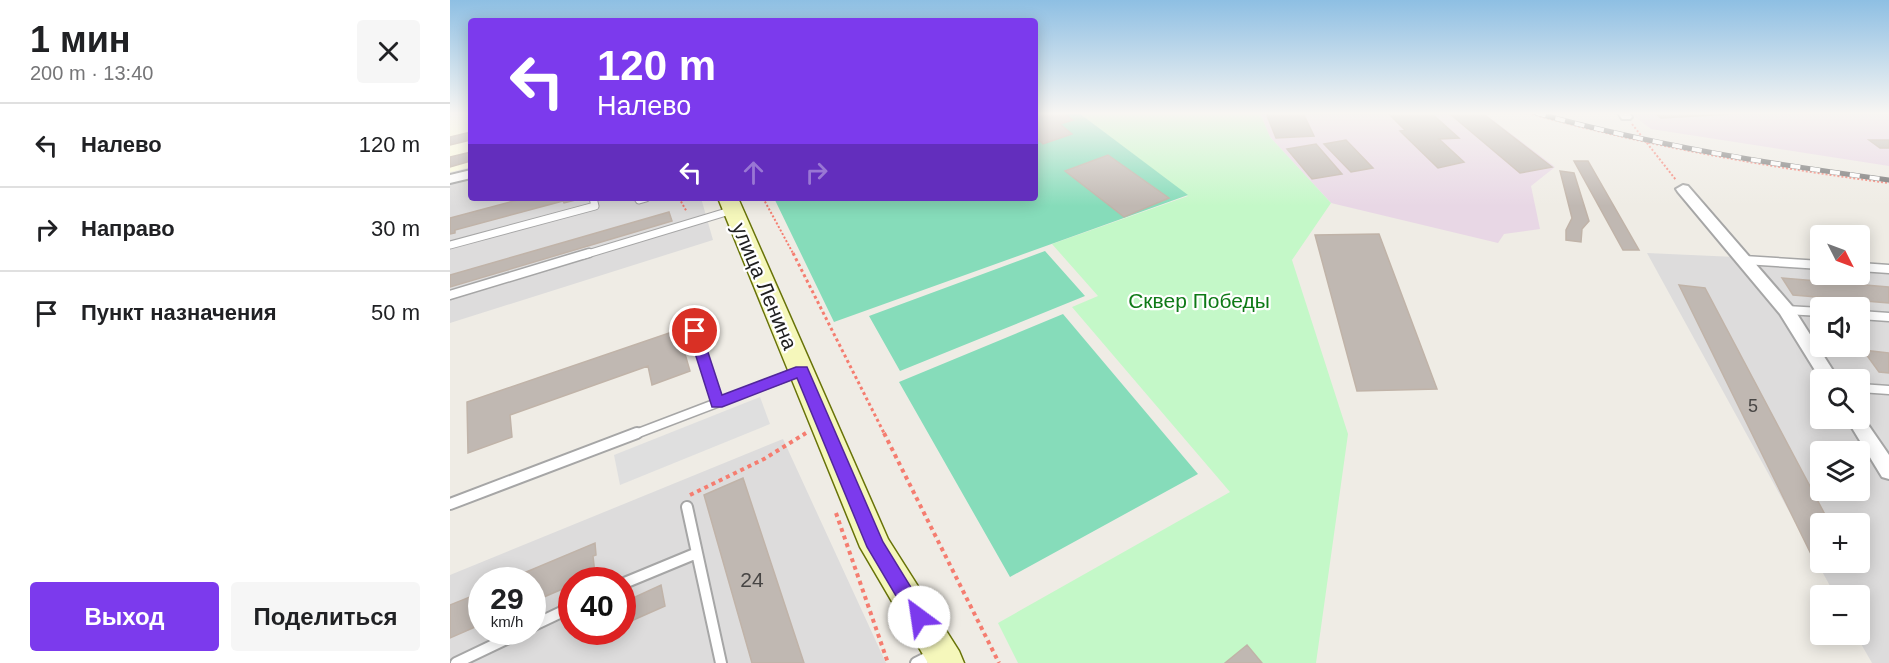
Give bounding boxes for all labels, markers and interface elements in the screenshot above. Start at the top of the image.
text: 1 мин [30,19,131,60]
button: close [357,20,420,83]
icon: left [498,42,576,120]
text: 120 m [597,42,716,89]
text: 200 m · 13:40 [30,62,153,84]
text: Налево [597,91,691,121]
icon: left [30,129,63,162]
text: Налево [81,132,162,157]
text: 120 m [359,132,420,157]
icon: left [674,156,707,189]
icon: ahead [737,156,770,189]
icon: right [800,156,833,189]
icon: right [30,213,63,246]
text: Направо [81,216,175,241]
text: 30 m [371,216,420,241]
street label: улица Ленина [728,219,802,353]
north arrow [1810,225,1870,285]
map controls [1810,225,1870,645]
park label: Сквер Победы [1128,289,1270,312]
icon: arrive [30,297,63,330]
button: sound [1810,297,1870,357]
text: Пункт назначения [81,300,277,325]
text: 50 m [371,300,420,325]
pin [669,305,720,356]
icon: arrive [678,314,711,347]
button: search [1810,369,1870,429]
house number: 5 [1748,396,1758,416]
button: layers [1810,441,1870,501]
button: + [1810,513,1870,573]
speed limit sign: 40 [558,567,636,645]
house number: 24 [740,568,764,591]
button: Выход [30,582,219,651]
button: Поделиться [231,582,420,651]
text: 29 [490,582,524,615]
position arrow [887,585,951,649]
button: − [1810,585,1870,645]
text: km/h [491,613,523,630]

